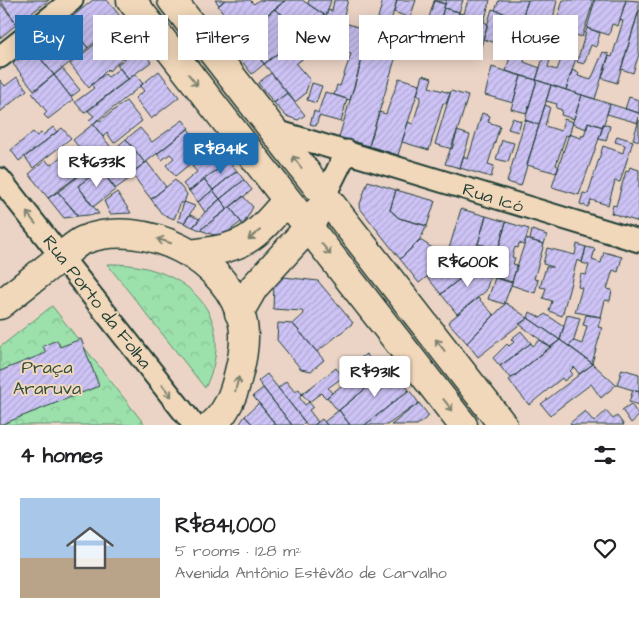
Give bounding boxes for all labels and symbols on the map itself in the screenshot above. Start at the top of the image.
one-way arrow [188,73,199,86]
pin: R$841K [180,132,262,175]
pin: R$633K [56,146,138,188]
one-way arrow [292,155,302,169]
street label: Rua Icó [459,177,527,219]
one-way arrow [25,212,36,225]
street label: Rua Porto da Folha [37,230,157,374]
one-way arrow [247,230,260,241]
one-way arrow [157,236,173,246]
one-way arrow [320,242,331,255]
pin: R$600K [427,246,509,288]
one-way arrow [435,339,446,352]
park label: Praça Araruva [13,355,81,401]
pin: R$931K [334,356,416,398]
one-way arrow [232,377,242,393]
one-way arrow [162,384,172,398]
one-way arrow [442,398,453,411]

